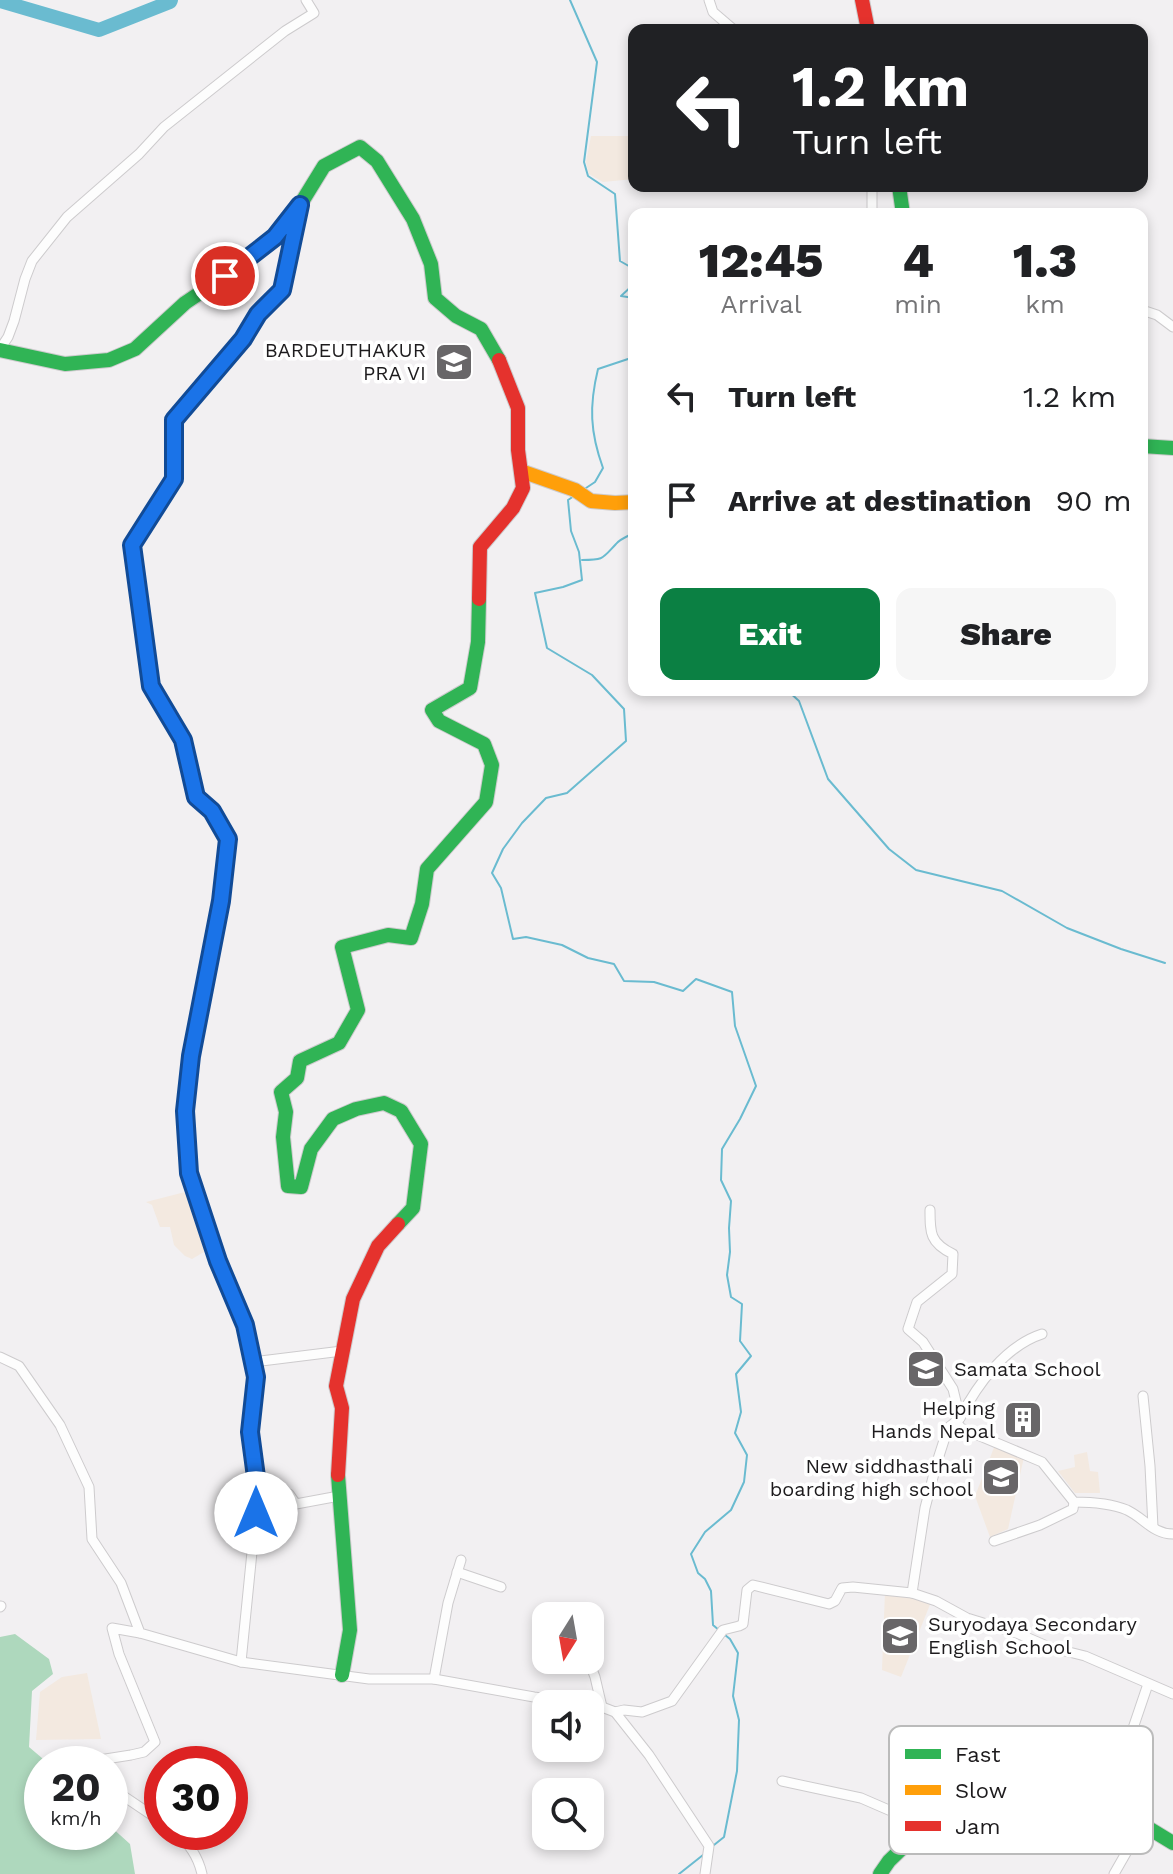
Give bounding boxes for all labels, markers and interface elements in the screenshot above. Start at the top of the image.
text: 1.2 km [792,54,969,120]
icon: left [660,56,764,160]
text: Turn left [792,121,942,163]
text: 12:45 [699,232,823,289]
text: 4 [902,232,934,289]
text: 1.3 [1013,232,1077,289]
pin [191,242,259,310]
icon: arrive [203,254,247,298]
text: Arrival [720,289,802,319]
text: min [894,289,942,319]
text: km [1025,289,1065,319]
place label: BARDEUTHAKUR PRA VI [265,338,426,385]
school or university icon: BARDEUTHAKUR PRA VI [433,341,475,383]
icon: left [660,374,704,418]
text: Turn left [728,379,856,414]
text: 1.2 km [1023,379,1116,414]
icon: arrive [660,478,704,522]
text: Arrive at destination [728,483,1032,518]
text: 90 m [1056,483,1132,518]
button: Exit [660,588,880,680]
button: Share [896,588,1116,680]
school or university icon: Samata School [905,1348,947,1390]
place label: Samata School [954,1357,1101,1381]
place label: Helping Hands Nepal [871,1396,995,1443]
building icon: Helping Hands Nepal [1002,1399,1044,1441]
place label: New siddhasthali boarding high school [770,1454,973,1501]
school or university icon: New siddhasthali boarding high school [980,1456,1022,1498]
position arrow [214,1471,298,1555]
north arrow [532,1602,604,1674]
map controls [532,1602,604,1850]
place label: Suryodaya Secondary English School [928,1612,1138,1659]
school or university icon: Suryodaya Secondary English School [879,1615,921,1657]
button: sound [532,1690,604,1762]
legend [889,1726,1153,1854]
text: Fast [955,1742,1001,1767]
speed limit sign: 30 [144,1746,248,1850]
text: 20 [51,1764,101,1811]
button: search [532,1778,604,1850]
text: Slow [955,1778,1007,1803]
text: km/h [50,1806,102,1830]
text: Jam [955,1814,1000,1839]

